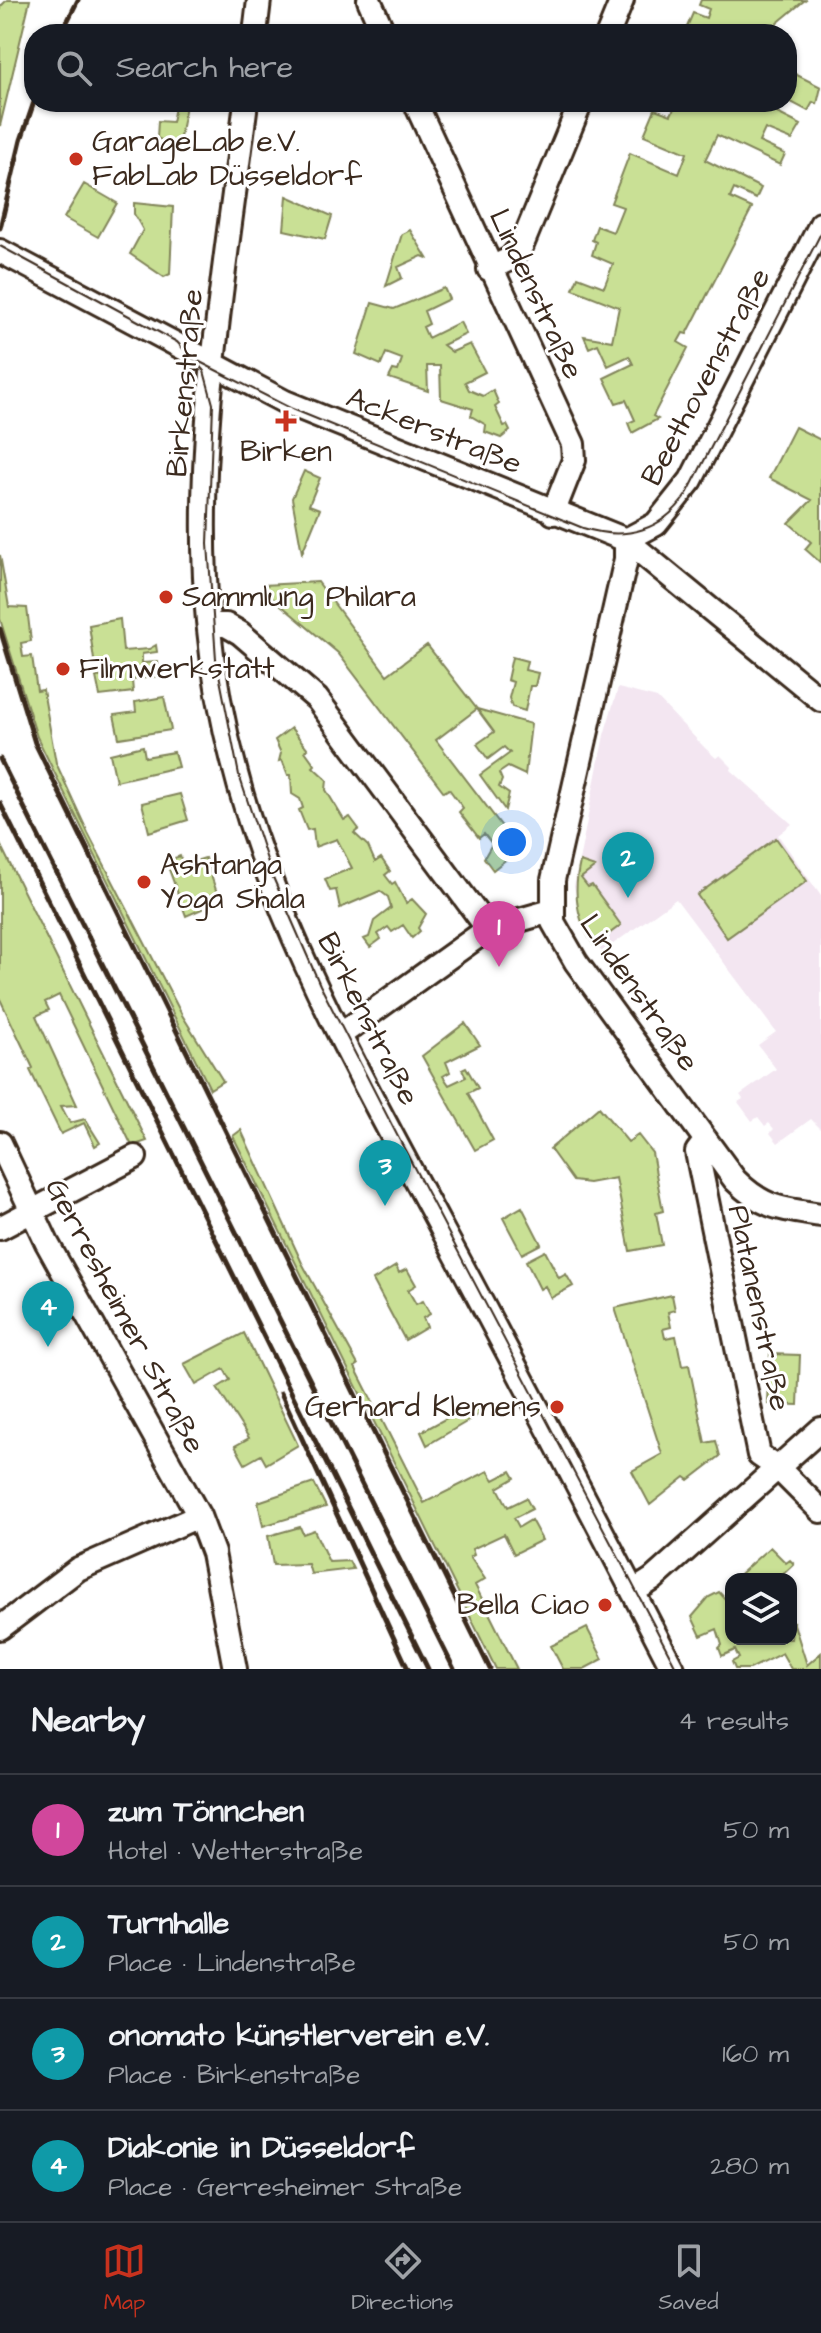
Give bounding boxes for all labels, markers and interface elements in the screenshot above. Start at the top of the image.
search box [24,24,797,112]
icon: search [52,46,96,90]
text: Search here [116,47,293,89]
place label: GarageLab e.V. FabLab Düsseldorf [92,121,362,197]
marker: GarageLab e.V. FabLab Düsseldorf [67,150,85,168]
street label: Lindenstraße [478,202,594,386]
street label: Beethovenstraße [631,261,781,493]
street label: Birkenstraße [156,287,214,479]
street label: Ackerstraße [340,377,528,485]
marker: Birken [277,412,295,430]
place label: Birken [240,431,332,473]
place label: Sammlung Philara [182,576,416,619]
marker: Sammlung Philara [157,588,175,606]
place label: Filmwerkstatt [79,648,275,690]
marker: Filmwerkstatt [54,660,72,678]
your location [492,822,532,862]
pin: 2 [602,832,654,898]
place label: Ashtanga Yoga Shala [160,844,305,921]
marker: Ashtanga Yoga Shala [135,873,153,891]
pin: 1 [473,901,525,967]
street label: Lindenstraße [569,906,709,1080]
street label: Birkenstraße [306,925,430,1113]
pin: 3 [359,1140,411,1206]
street label: Gerresheimer Straße [35,1171,215,1461]
street label: Platanenstraße [717,1201,801,1415]
pin: 4 [22,1281,74,1347]
place label: Gerhard Klemens [305,1386,541,1428]
marker: Gerhard Klemens [548,1398,566,1416]
map controls [725,1573,797,1645]
button: layers [725,1573,797,1645]
place label: Bella Ciao [457,1584,589,1626]
marker: Bella Ciao [596,1596,614,1614]
text: Nearby [32,1697,146,1745]
text: 4 results [679,1703,789,1739]
text: zum Tönnchen [108,1791,304,1833]
text: 1 [56,1812,60,1848]
text: 50 m [724,1812,789,1848]
text: Hotel · Wetterstraße [108,1833,363,1869]
text: Turnhalle [108,1903,229,1945]
text: 2 [51,1924,65,1960]
text: 50 m [724,1924,789,1960]
text: Place · Lindenstraße [108,1945,356,1981]
text: onomato künstlerverein e.V. [108,2015,489,2057]
text: 3 [51,2036,65,2072]
text: 160 m [722,2036,789,2072]
text: Place · Birkenstraße [108,2057,360,2093]
text: Diakonie in Düsseldorf [108,2127,414,2169]
text: 4 [49,2148,67,2184]
text: 280 m [710,2148,789,2184]
text: Place · Gerresheimer Straße [108,2169,462,2205]
tab: Map [102,2239,146,2318]
tab: Directions [351,2239,454,2318]
tab: Saved [659,2239,719,2318]

